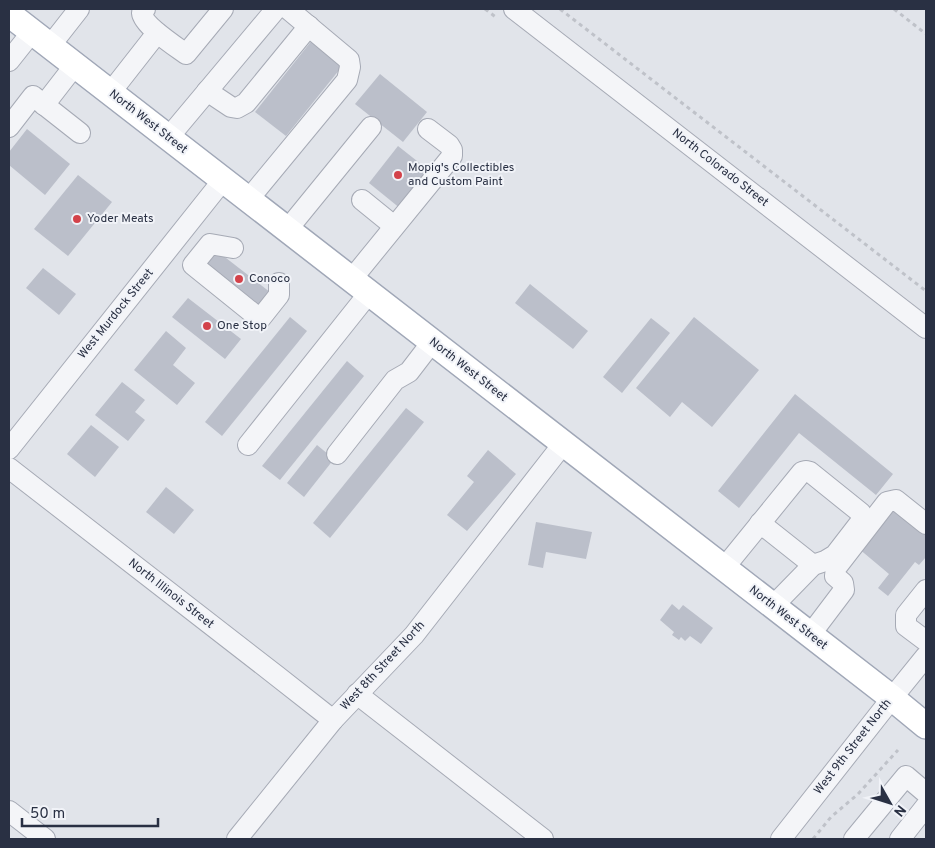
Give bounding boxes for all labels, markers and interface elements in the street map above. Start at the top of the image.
street label: North West Street [105,86,191,158]
street label: North Colorado Street [668,125,772,211]
place label: Mopig's Collectibles and Custom Paint [408,160,514,190]
marker: Mopig's Collectibles and Custom Paint [392,169,404,181]
place label: Yoder Meats [87,211,154,227]
marker: Yoder Meats [71,213,83,225]
street label: West Murdock Street [75,266,157,362]
place label: Conoco [249,271,290,287]
marker: Conoco [233,273,245,285]
place label: One Stop [217,318,267,334]
marker: One Stop [201,320,213,332]
street label: North West Street [425,334,511,406]
street label: North Illinois Street [125,555,217,633]
street label: North West Street [745,582,831,654]
street label: West 8th Street North [337,618,429,714]
street label: West 9th Street North [811,696,895,798]
north arrow [865,778,915,828]
scale bar [22,796,159,828]
text: N [889,801,909,819]
text: 50 m [30,805,65,824]

